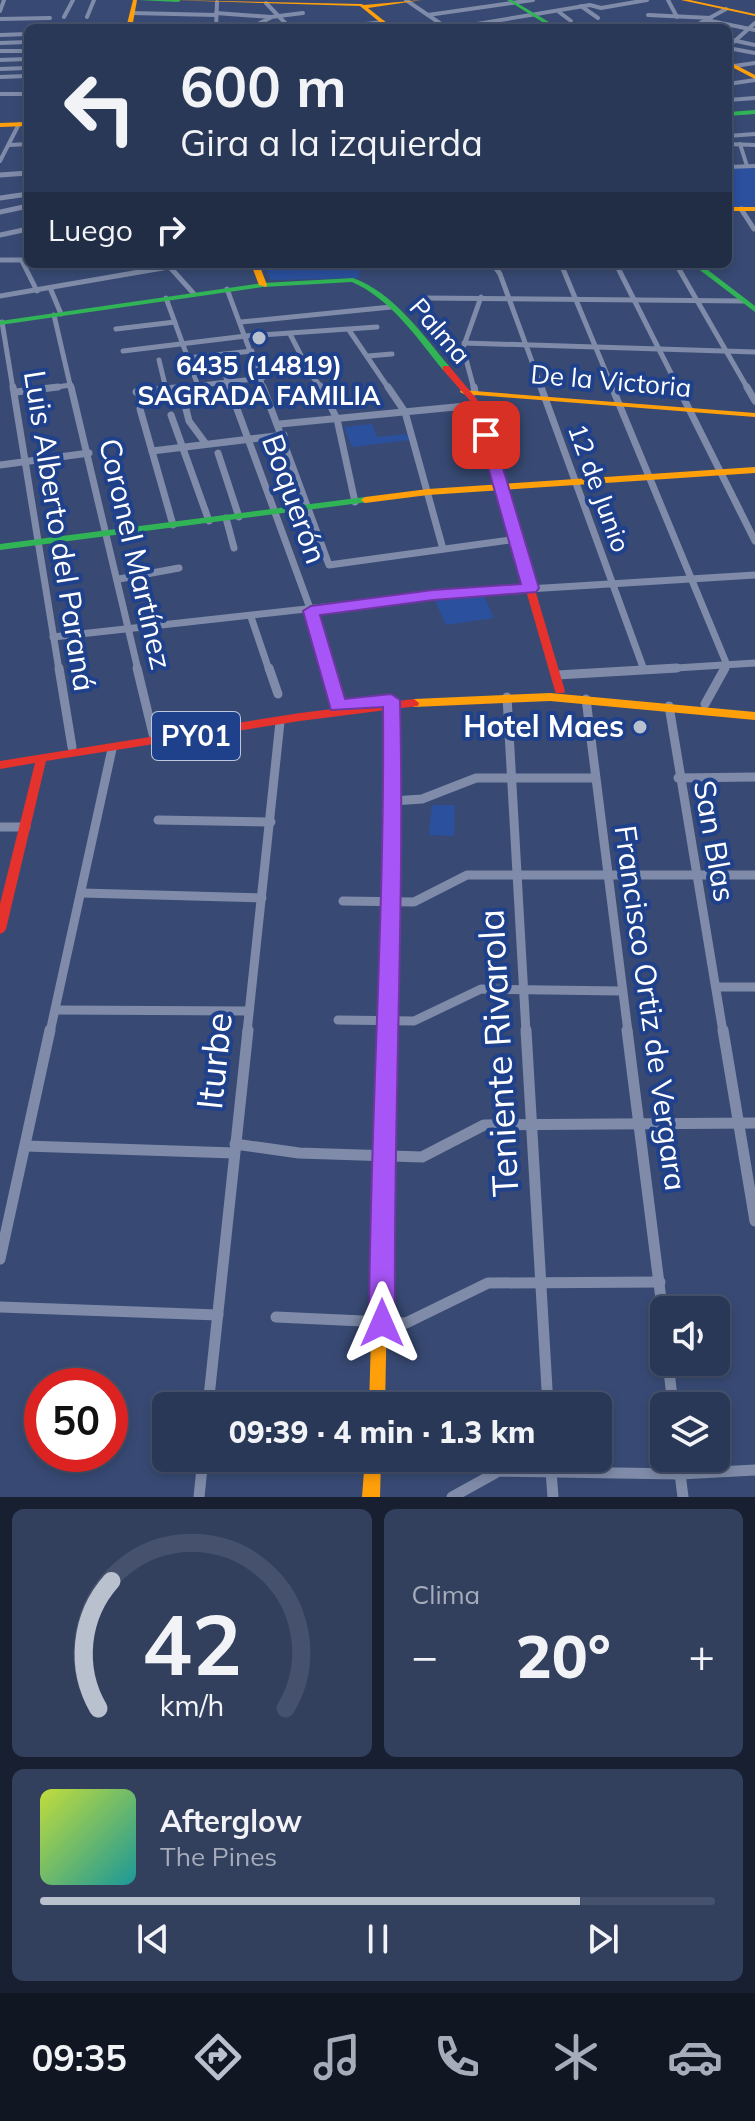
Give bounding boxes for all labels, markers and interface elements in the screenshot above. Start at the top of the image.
text: 600 m [180,51,347,121]
icon: left [48,56,152,160]
text: Gira a la izquierda [180,120,483,165]
icon: right [149,208,193,252]
text: Luego [48,211,133,249]
street label: Palma [403,291,478,370]
marker: 6435 (14819) SAGRADA FAMILIA [250,329,268,347]
place label: 6435 (14819) SAGRADA FAMILIA [138,349,381,412]
street label: De la Victoria [529,357,693,404]
street label: Luis Alberto del Paraná [16,368,104,694]
pin [452,401,520,469]
icon: arrive [464,413,508,457]
street label: 12 de Junio [561,419,638,557]
street label: Boquerón [254,429,336,568]
street label: Coronel Martínez [91,435,181,673]
place label: Hotel Maes [463,707,624,745]
road number: PY01 [152,712,240,760]
marker: Hotel Maes [631,718,649,736]
street label: San Blas [686,777,744,904]
street label: Francisco Ortiz de Vergara [607,823,695,1193]
street label: Teniente Rivarola [468,908,527,1198]
street label: Iturbe [186,1010,241,1112]
position arrow [340,1281,424,1365]
map controls [650,1296,730,1472]
button: sound [650,1296,730,1376]
speed limit sign: 50 [24,1368,128,1472]
button: layers [650,1392,730,1472]
text: 09:39 · 4 min · 1.3 km [229,1413,535,1451]
text: Clima [412,1578,480,1611]
text: 42 [142,1591,242,1696]
text: 20° [516,1618,611,1693]
text: − [412,1628,438,1683]
text: + [689,1628,715,1683]
text: km/h [159,1687,224,1723]
text: Afterglow [160,1802,302,1840]
text: The Pines [160,1840,277,1873]
icon: previous [131,1917,175,1961]
icon: pause [356,1917,400,1961]
icon: next [581,1917,625,1961]
icon: directions [190,2029,246,2085]
icon: music [309,2029,365,2085]
icon: phone [429,2029,485,2085]
icon: climate [548,2029,604,2085]
icon: car [667,2029,723,2085]
text: 09:35 [32,2035,127,2080]

